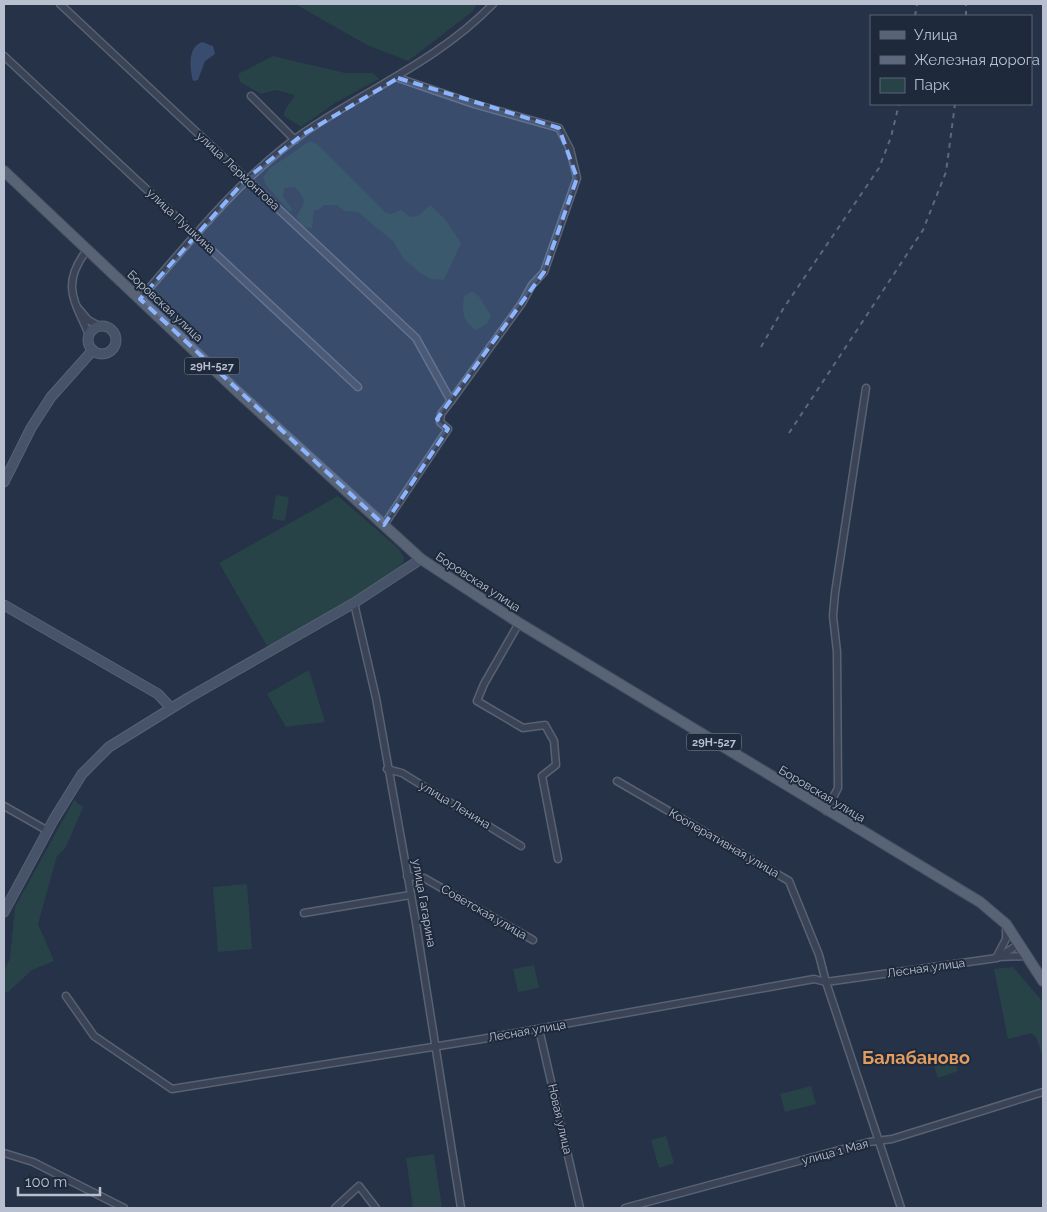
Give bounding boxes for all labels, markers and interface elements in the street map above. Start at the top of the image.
legend [870,15,1032,105]
text: Улица [914,26,958,44]
text: Железная дорога [914,51,1040,69]
text: Парк [914,76,950,94]
street label: улица Лермонтова [194,129,282,213]
street label: улица Пушкина [144,186,218,256]
street label: Боровская улица [124,267,206,345]
road number: 29Н-527 [184,358,240,374]
street label: Боровская улица [433,549,523,615]
road number: 29Н-527 [686,734,742,750]
street label: Боровская улица [776,763,868,825]
street label: улица Ленина [417,778,493,832]
street label: Кооперативная улица [666,806,782,880]
street label: улица Гагарина [409,858,439,948]
street label: Советская улица [439,882,529,942]
street label: Лесная улица [886,956,966,980]
street label: Лесная улица [487,1017,567,1045]
district label: Балабаново [862,1047,970,1068]
street label: Новая улица [545,1082,575,1156]
street label: улица 1 Мая [800,1136,870,1168]
scale bar [18,1164,100,1196]
text: 100 m [25,1173,67,1191]

